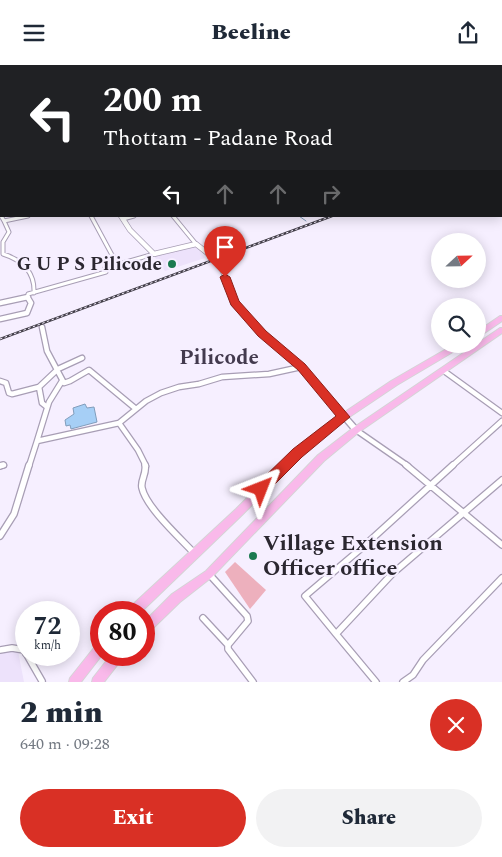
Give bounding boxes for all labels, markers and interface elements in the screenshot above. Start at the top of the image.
text: Beeline [211,16,291,49]
icon: menu [20,19,48,47]
icon: share [454,19,482,47]
text: 200 m [103,74,202,127]
icon: left [20,85,85,150]
text: Thottam - Padane Road [103,122,333,155]
icon: left [158,180,186,208]
icon: ahead [211,180,239,208]
icon: ahead [264,180,292,208]
icon: right [317,180,345,208]
pin [204,226,246,277]
icon: arrive [211,233,239,261]
north arrow [431,233,486,287]
map controls [431,233,486,353]
place label: G U P S Pilicode [17,250,162,279]
marker: G U P S Pilicode [166,258,178,270]
button: search [431,298,486,353]
district label: Pilicode [179,342,259,374]
position arrow [234,462,286,514]
place label: Village Extension Officer office [263,527,443,585]
marker: Village Extension Officer office [247,550,259,562]
speed limit sign: 80 [90,601,155,666]
text: 72 [33,608,62,646]
text: km/h [34,636,61,655]
text: 2 min [20,690,103,736]
button: close [430,699,482,751]
text: 640 m · 09:28 [20,732,110,756]
button: Exit [20,789,246,847]
button: Share [256,789,482,847]

